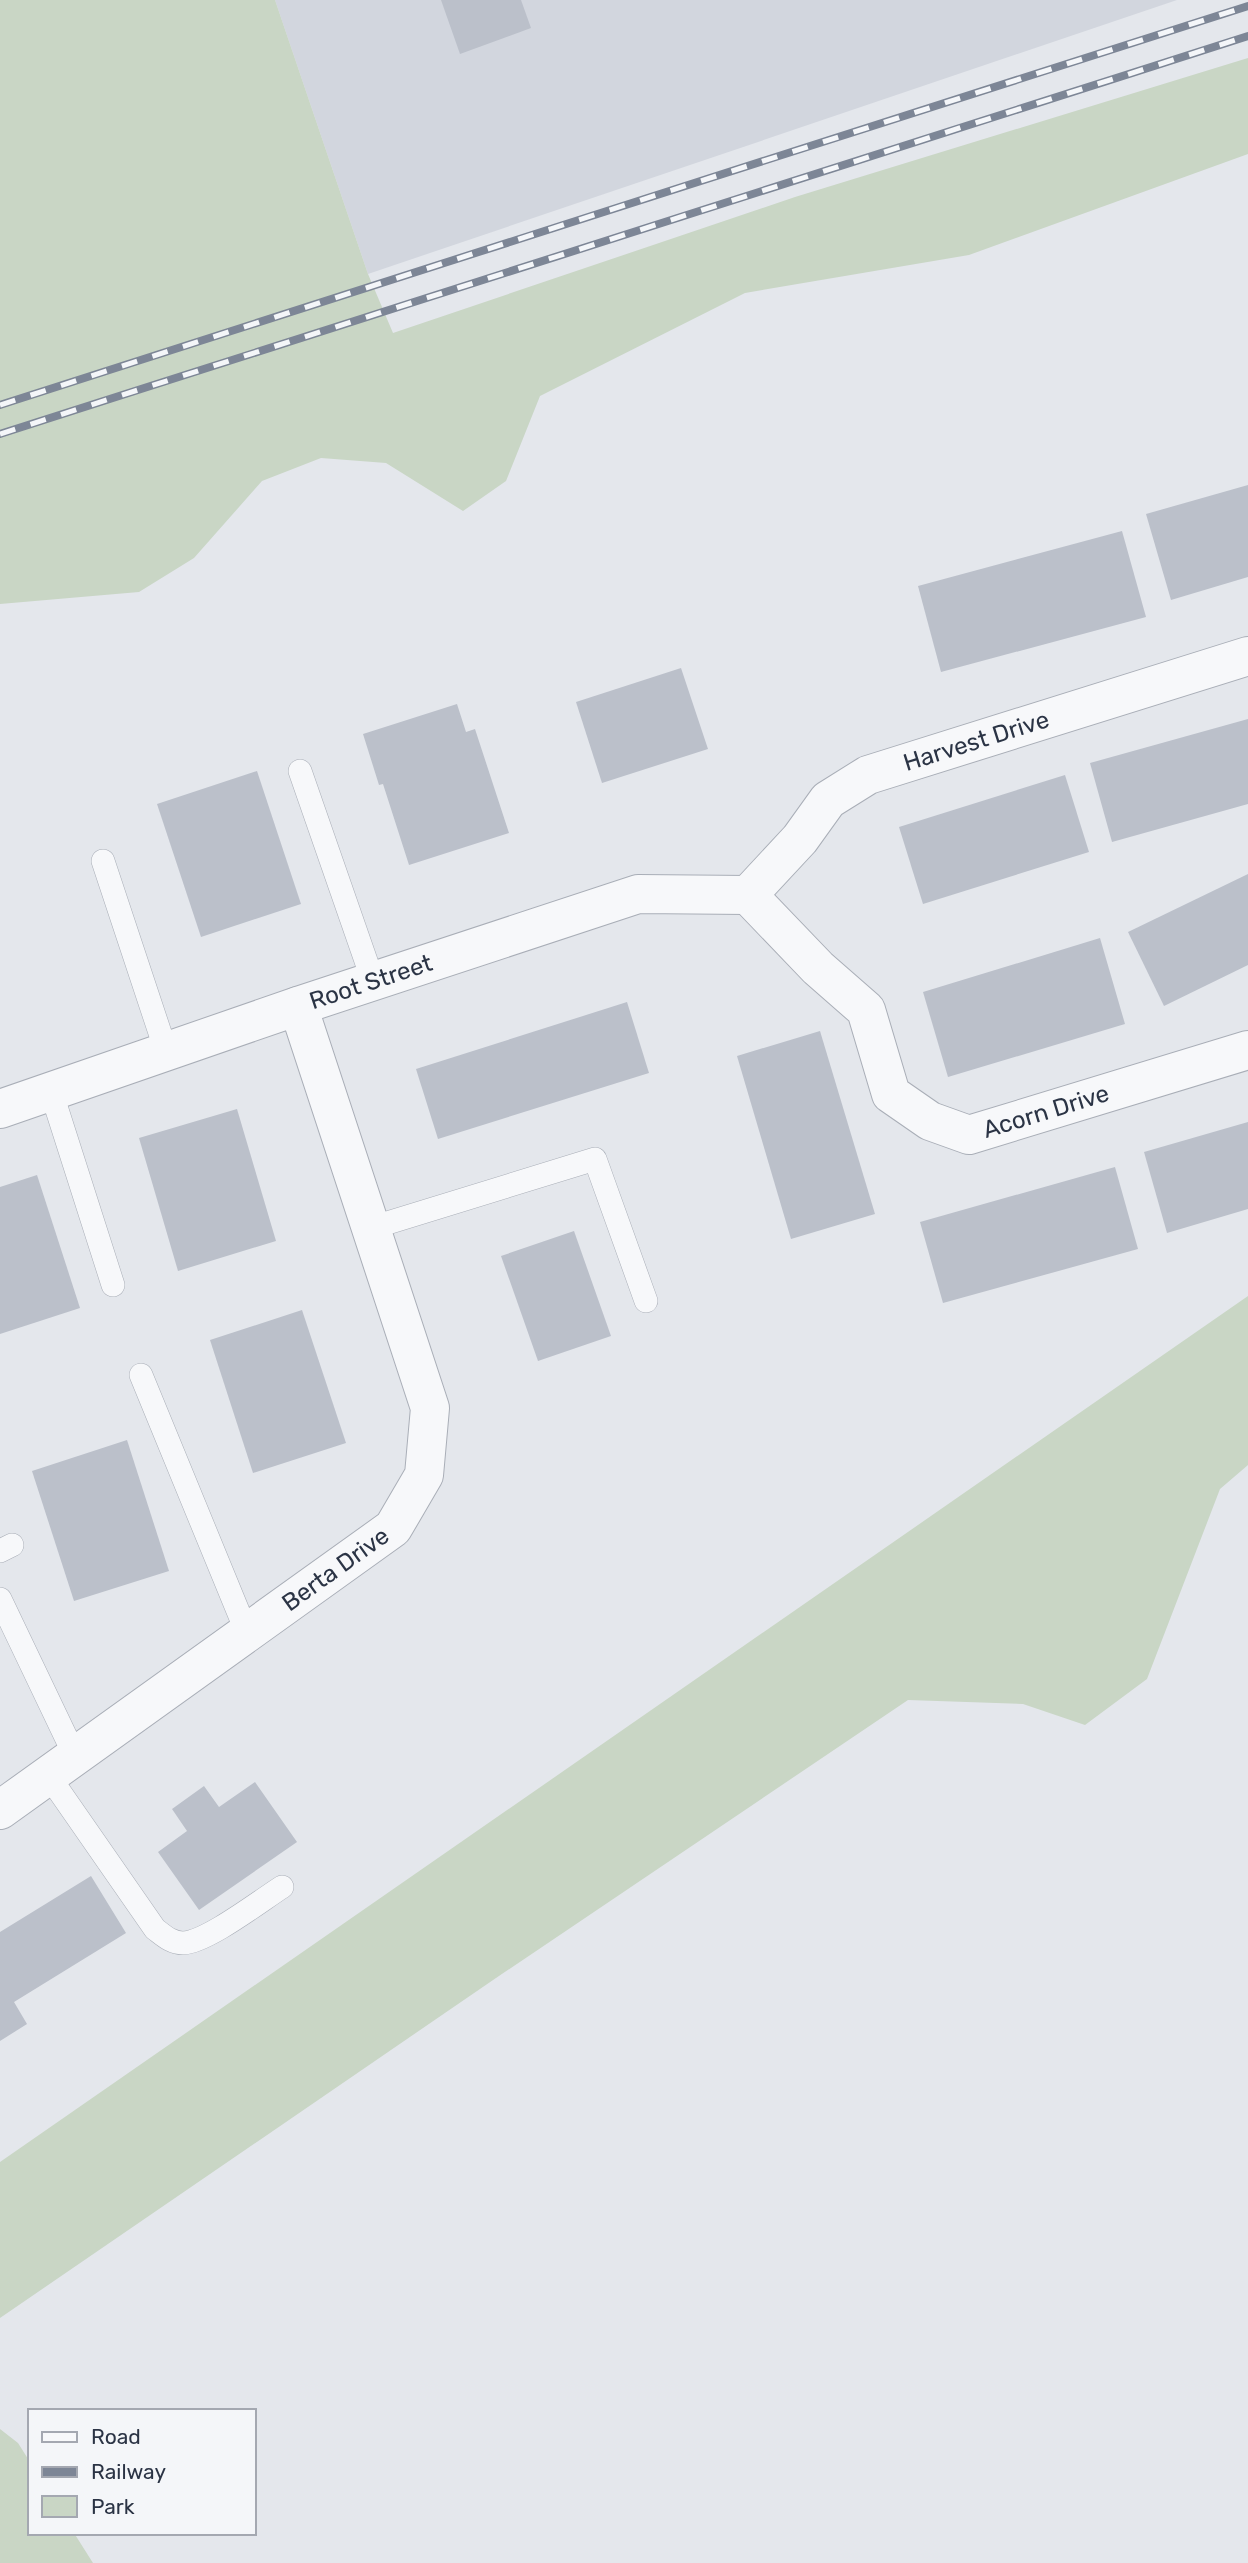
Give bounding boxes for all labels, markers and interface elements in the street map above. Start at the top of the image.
street label: Harvest Drive [900,705,1053,777]
street label: Root Street [306,949,436,1015]
street label: Acorn Drive [980,1079,1112,1144]
street label: Berta Drive [277,1521,394,1617]
legend [28,2409,256,2535]
text: Road [91,2424,141,2449]
text: Railway [91,2459,166,2484]
text: Park [91,2494,135,2519]

